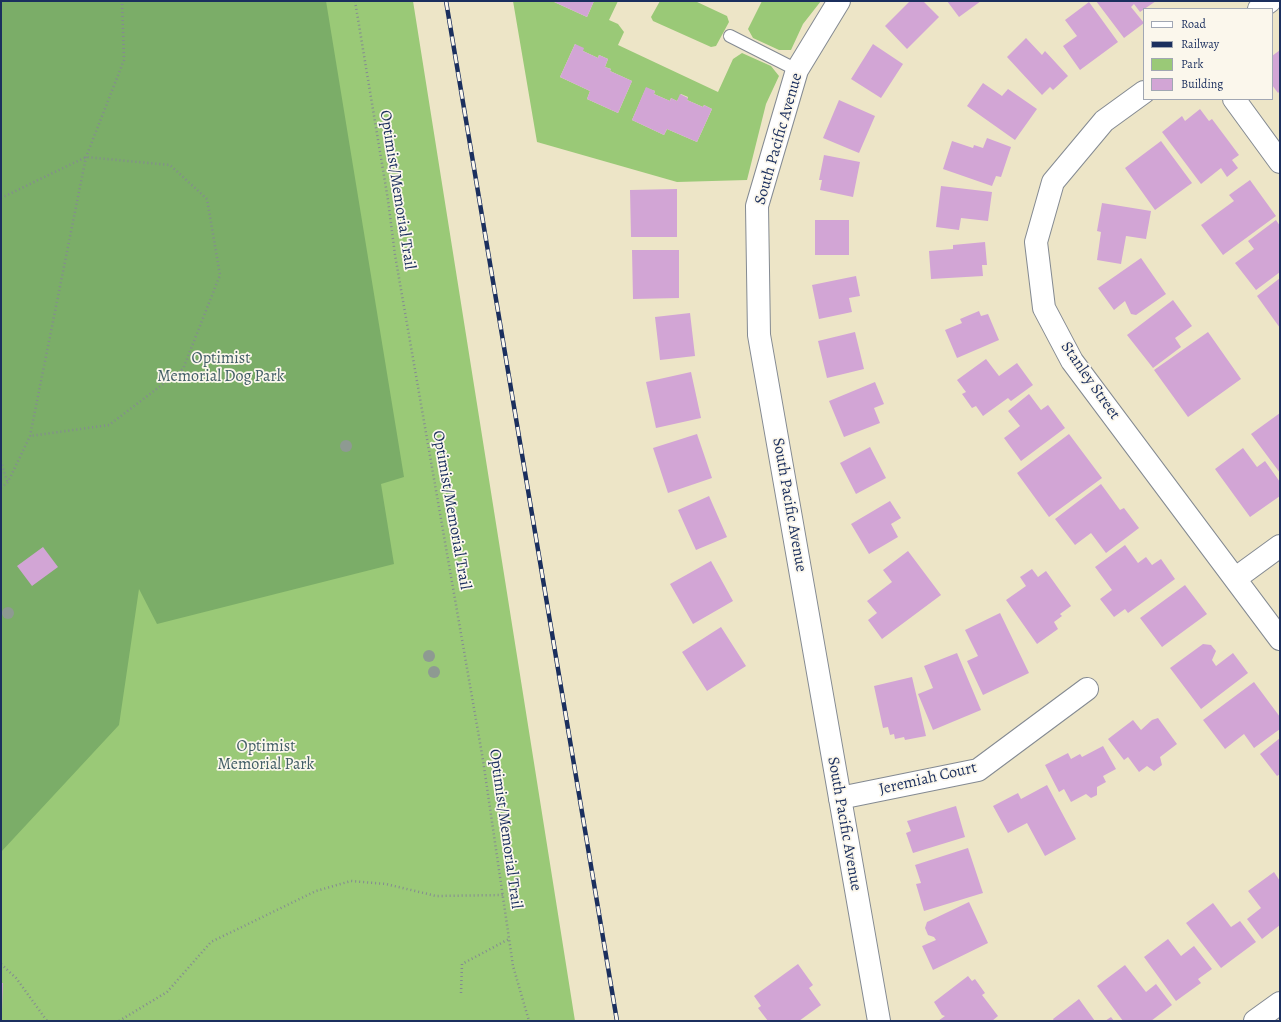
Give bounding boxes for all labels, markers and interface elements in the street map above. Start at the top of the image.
legend [1143,8,1273,100]
text: Road [1181,16,1206,32]
text: Railway [1181,36,1219,52]
text: Park [1181,56,1204,72]
street label: South Pacific Avenue [751,71,807,207]
text: Building [1181,76,1223,92]
street label: Optimist/Memorial Trail [375,109,419,271]
street label: Stanley Street [1056,338,1124,424]
park label: Optimist Memorial Dog Park [157,349,285,387]
street label: Optimist/Memorial Trail [428,429,474,591]
street label: South Pacific Avenue [768,436,810,574]
park label: Optimist Memorial Park [218,737,314,775]
street label: Optimist/Memorial Trail [484,748,526,910]
street label: South Pacific Avenue [823,755,865,893]
street label: Jeremiah Court [877,758,979,800]

